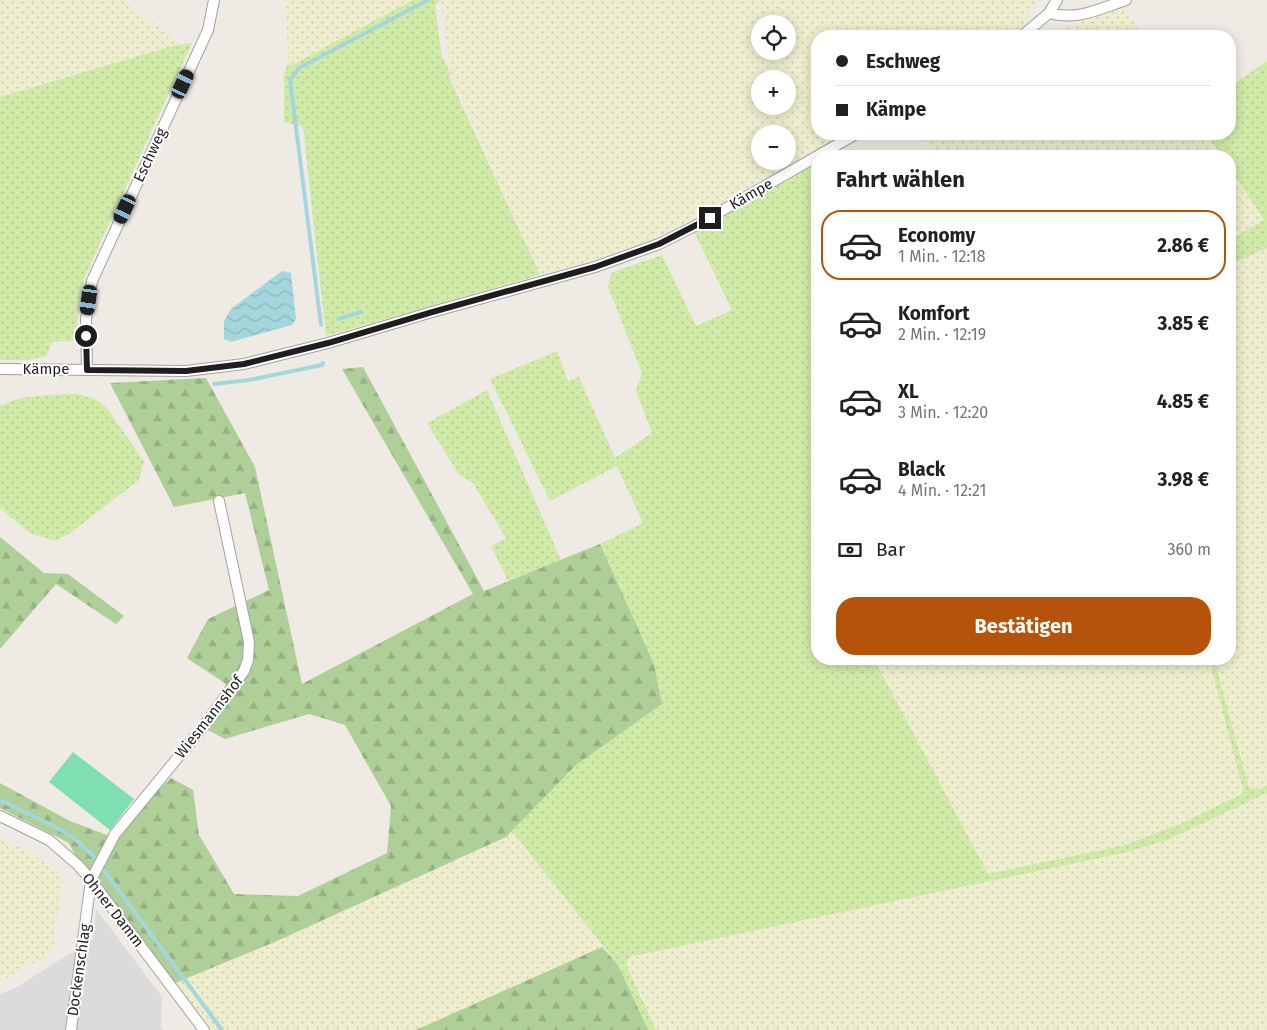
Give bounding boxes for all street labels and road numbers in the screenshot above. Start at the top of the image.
street label: Eschweg [130,125,170,185]
street label: Kämpe [726,174,776,214]
street label: Kämpe [23,360,69,378]
street label: Wiesmannshof [171,671,247,762]
street label: Ohner Damm [78,869,148,951]
street label: Dockenschlag [64,922,94,1017]

